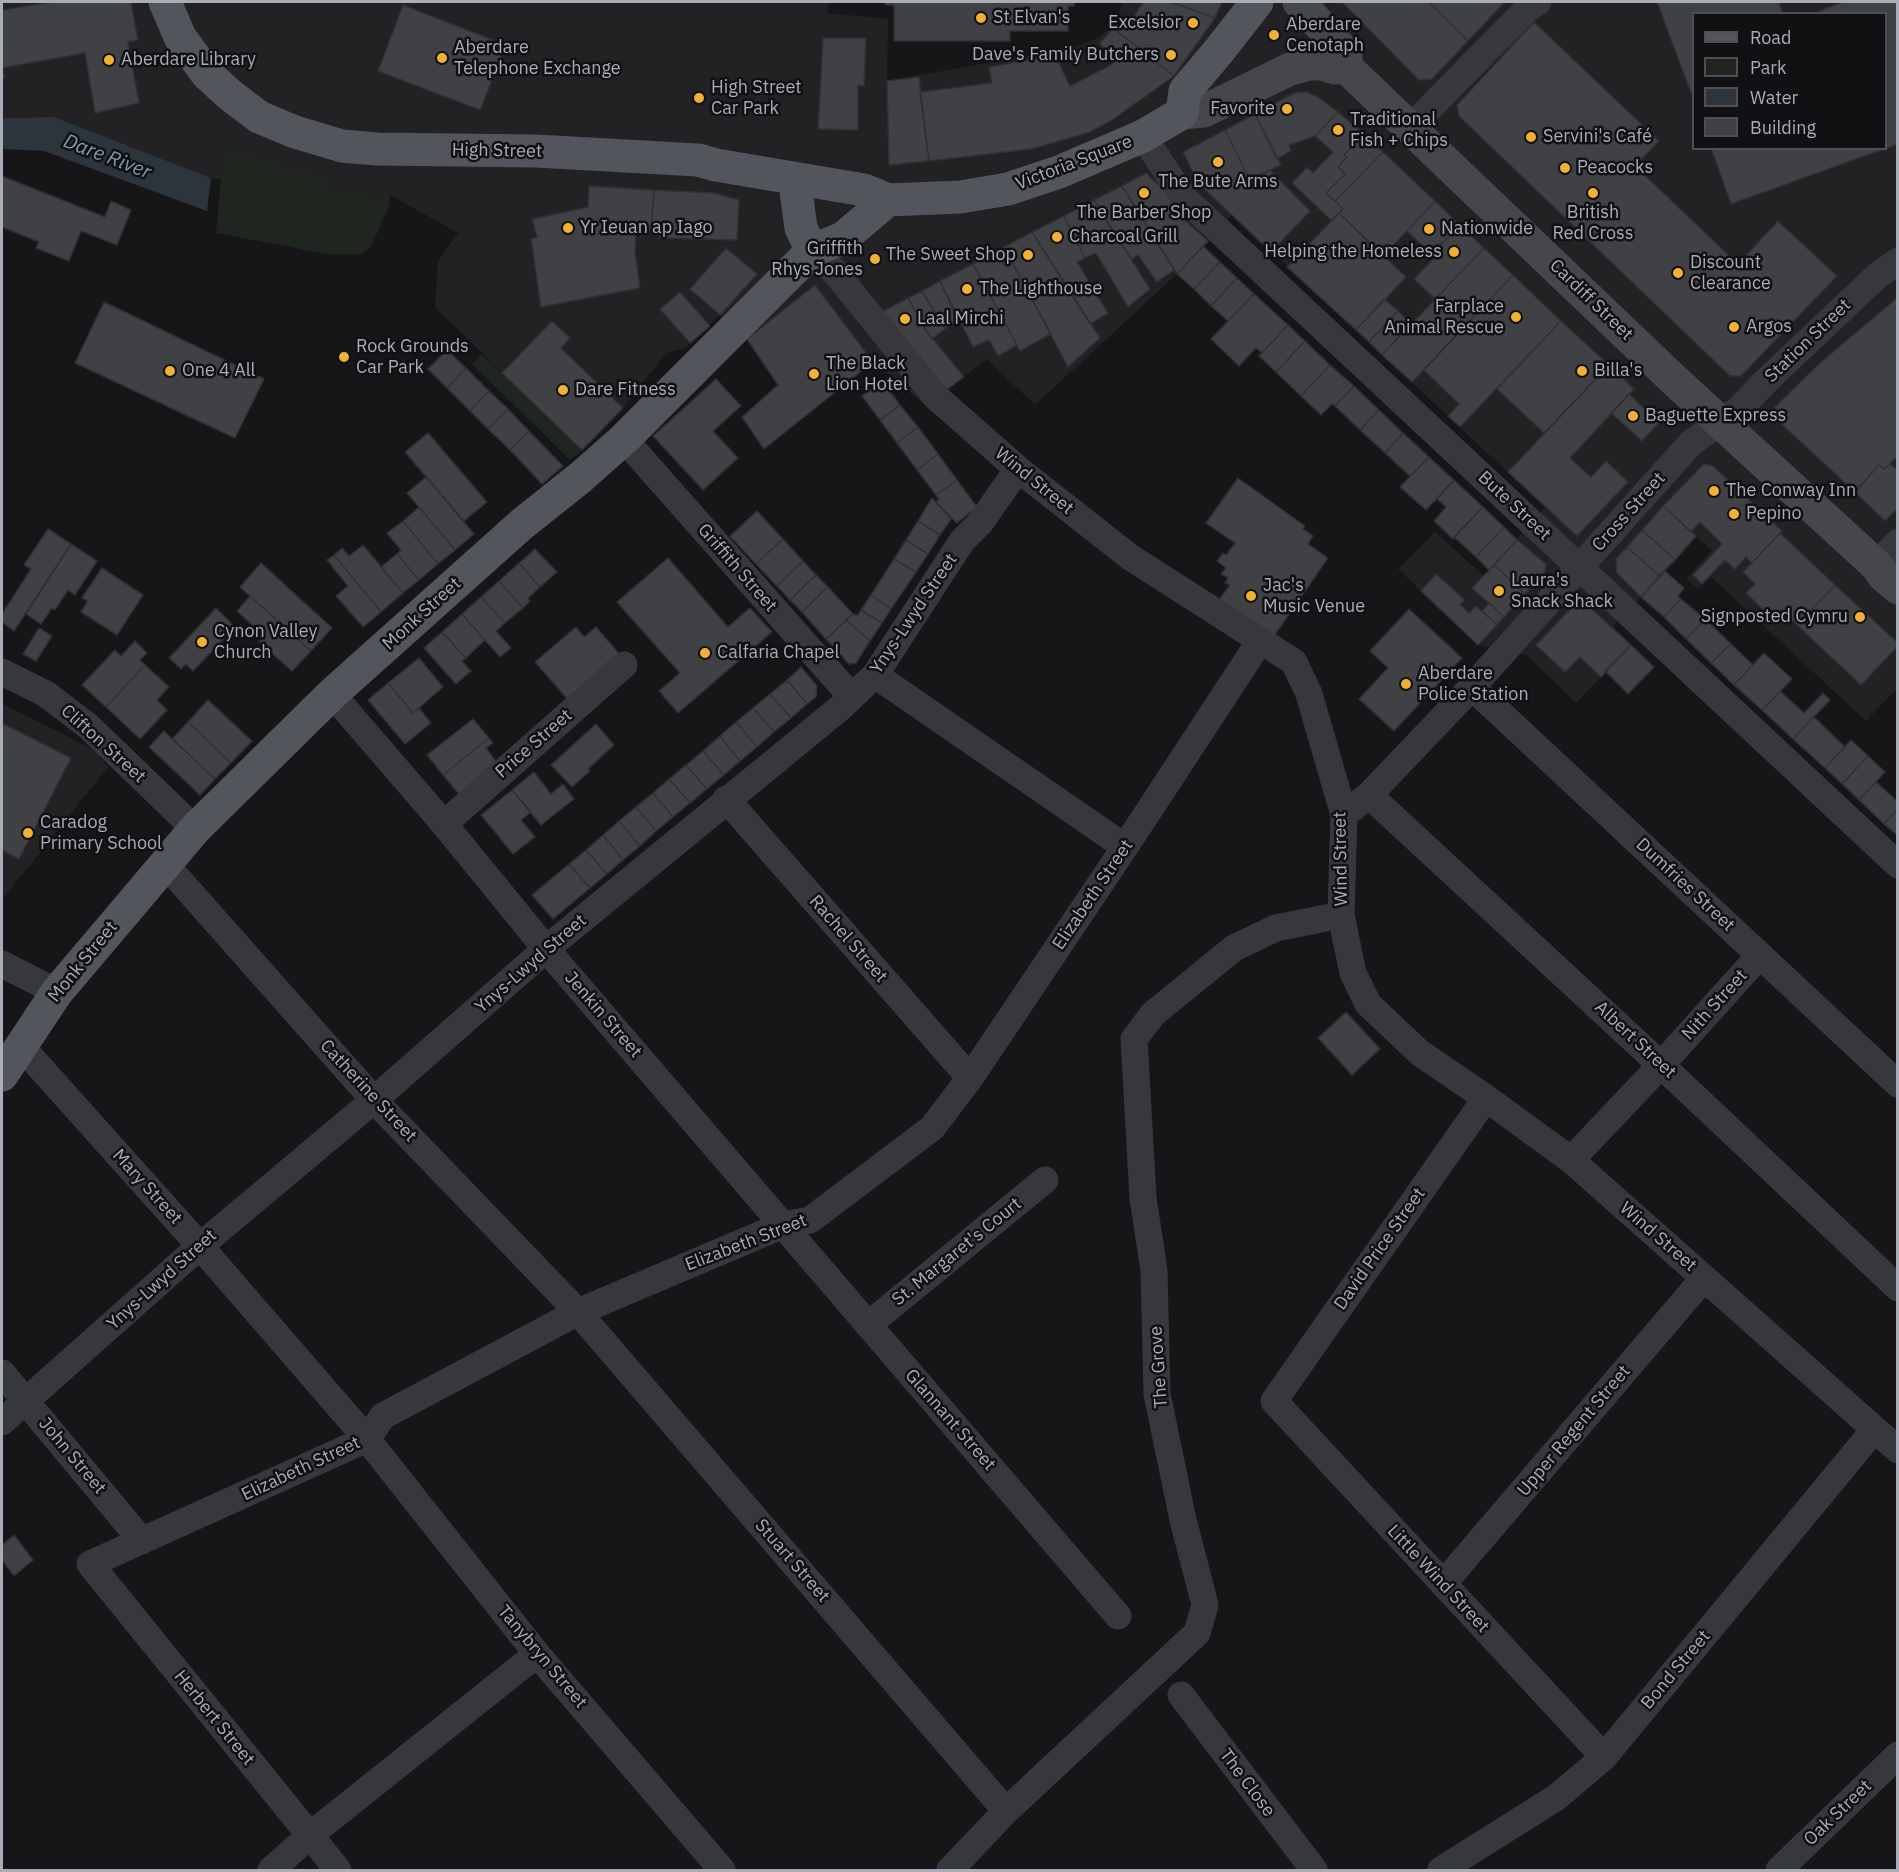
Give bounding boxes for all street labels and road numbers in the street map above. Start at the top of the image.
street label: Victoria Square [1013,131,1135,195]
street label: High Street [452,139,542,163]
street label: Cardiff Street [1545,255,1637,345]
street label: Station Street [1761,295,1855,387]
street label: Wind Street [990,443,1078,519]
street label: Bute Street [1473,467,1555,545]
street label: Cross Street [1588,468,1670,556]
street label: Griffith Street [693,519,781,617]
street label: Ynys-Lwyd Street [866,550,962,678]
street label: Monk Street [378,573,466,655]
street label: Clifton Street [56,700,150,788]
street label: Price Street [491,705,577,783]
street label: Wind Street [1329,811,1353,907]
street label: Dumfries Street [1631,834,1739,936]
street label: Elizabeth Street [1048,836,1138,954]
street label: Rachel Street [804,891,892,987]
street label: Ynys-Lwyd Street [471,910,591,1018]
street label: Monk Street [44,917,122,1007]
street label: Nith Street [1678,965,1752,1045]
street label: Jenkin Street [560,967,646,1063]
street label: Albert Street [1590,997,1680,1083]
street label: Catherine Street [315,1035,421,1147]
street label: Mary Street [108,1145,186,1229]
street label: David Price Street [1330,1184,1430,1314]
street label: St. Margaret's Court [888,1193,1026,1311]
street label: Wind Street [1615,1198,1701,1276]
street label: Elizabeth Street [682,1210,810,1276]
street label: Ynys-Lwyd Street [103,1225,221,1335]
street label: The Grove [1145,1325,1173,1409]
street label: Upper Regent Street [1513,1361,1635,1501]
street label: Glannant Street [900,1365,1000,1475]
street label: John Street [34,1413,110,1499]
street label: Elizabeth Street [238,1432,364,1506]
street label: Stuart Street [750,1515,834,1607]
street label: Little Wind Street [1382,1520,1494,1638]
street label: Tanybryn Street [493,1601,591,1713]
street label: Bond Street [1637,1626,1715,1714]
street label: Herbert Street [169,1666,259,1770]
street label: The Close [1214,1745,1280,1821]
street label: Oak Street [1800,1776,1876,1850]

